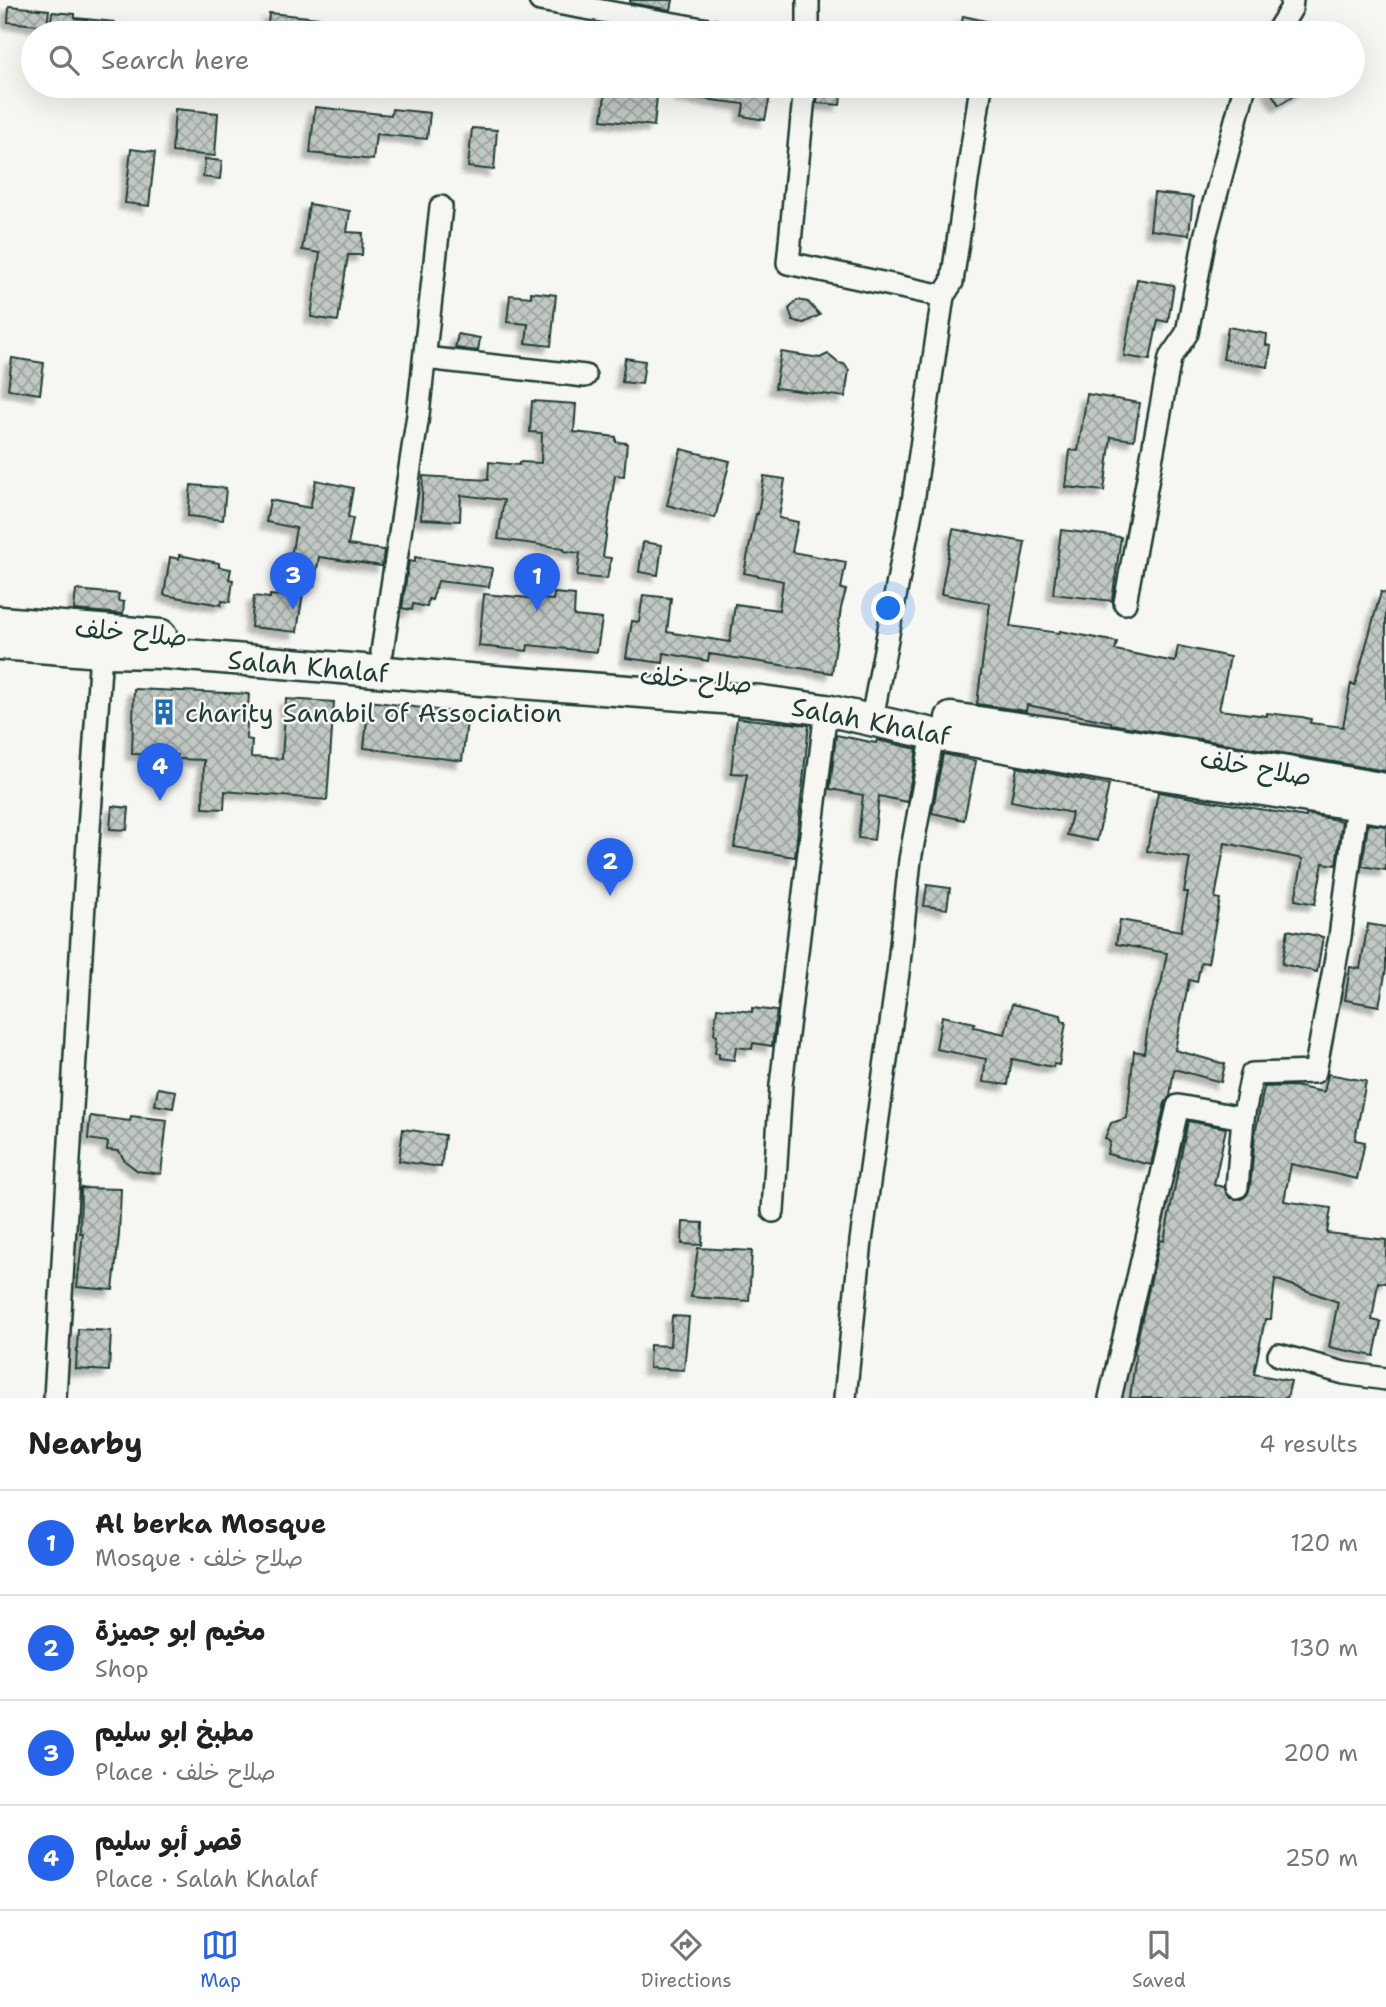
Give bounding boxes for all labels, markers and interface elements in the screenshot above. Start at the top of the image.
search box [21,21,1365,98]
icon: search [45,41,83,79]
text: Search here [101,42,250,77]
pin: 3 [270,552,316,610]
pin: 1 [514,553,560,611]
your location [871,591,905,625]
street label: صلاح خلف [73,610,189,655]
street label: Salah Khalaf [226,642,390,690]
street label: صلاح خلف [638,657,754,702]
street label: Salah Khalaf [789,688,954,754]
place label: charity Sanabil of Association [185,695,562,730]
building icon: charity Sanabil of Association [149,697,179,727]
street label: صلاح خلف [1197,740,1315,795]
pin: 4 [137,743,183,801]
pin: 2 [587,838,633,896]
text: Nearby [28,1423,143,1464]
text: 4 results [1259,1429,1358,1459]
text: Al berka Mosque [95,1506,326,1541]
text: 1 [46,1528,56,1558]
text: 120 m [1290,1528,1358,1558]
text: Mosque · صلاح خلف [95,1543,303,1573]
text: مخيم ابو جميزة [95,1613,266,1648]
text: 2 [43,1633,59,1663]
text: 130 m [1290,1633,1358,1663]
text: Shop [95,1654,149,1684]
text: مطبخ ابو سليم [95,1714,254,1749]
text: 3 [43,1738,59,1768]
text: 200 m [1283,1738,1358,1768]
text: Place · صلاح خلف [95,1757,276,1787]
text: قصر أبو سليم [95,1823,242,1858]
text: 4 [43,1843,59,1873]
text: 250 m [1285,1843,1358,1873]
text: Place · Salah Khalaf [95,1864,318,1894]
tab: Map [200,1926,241,1993]
tab: Directions [641,1926,732,1993]
tab: Saved [1132,1926,1186,1993]

